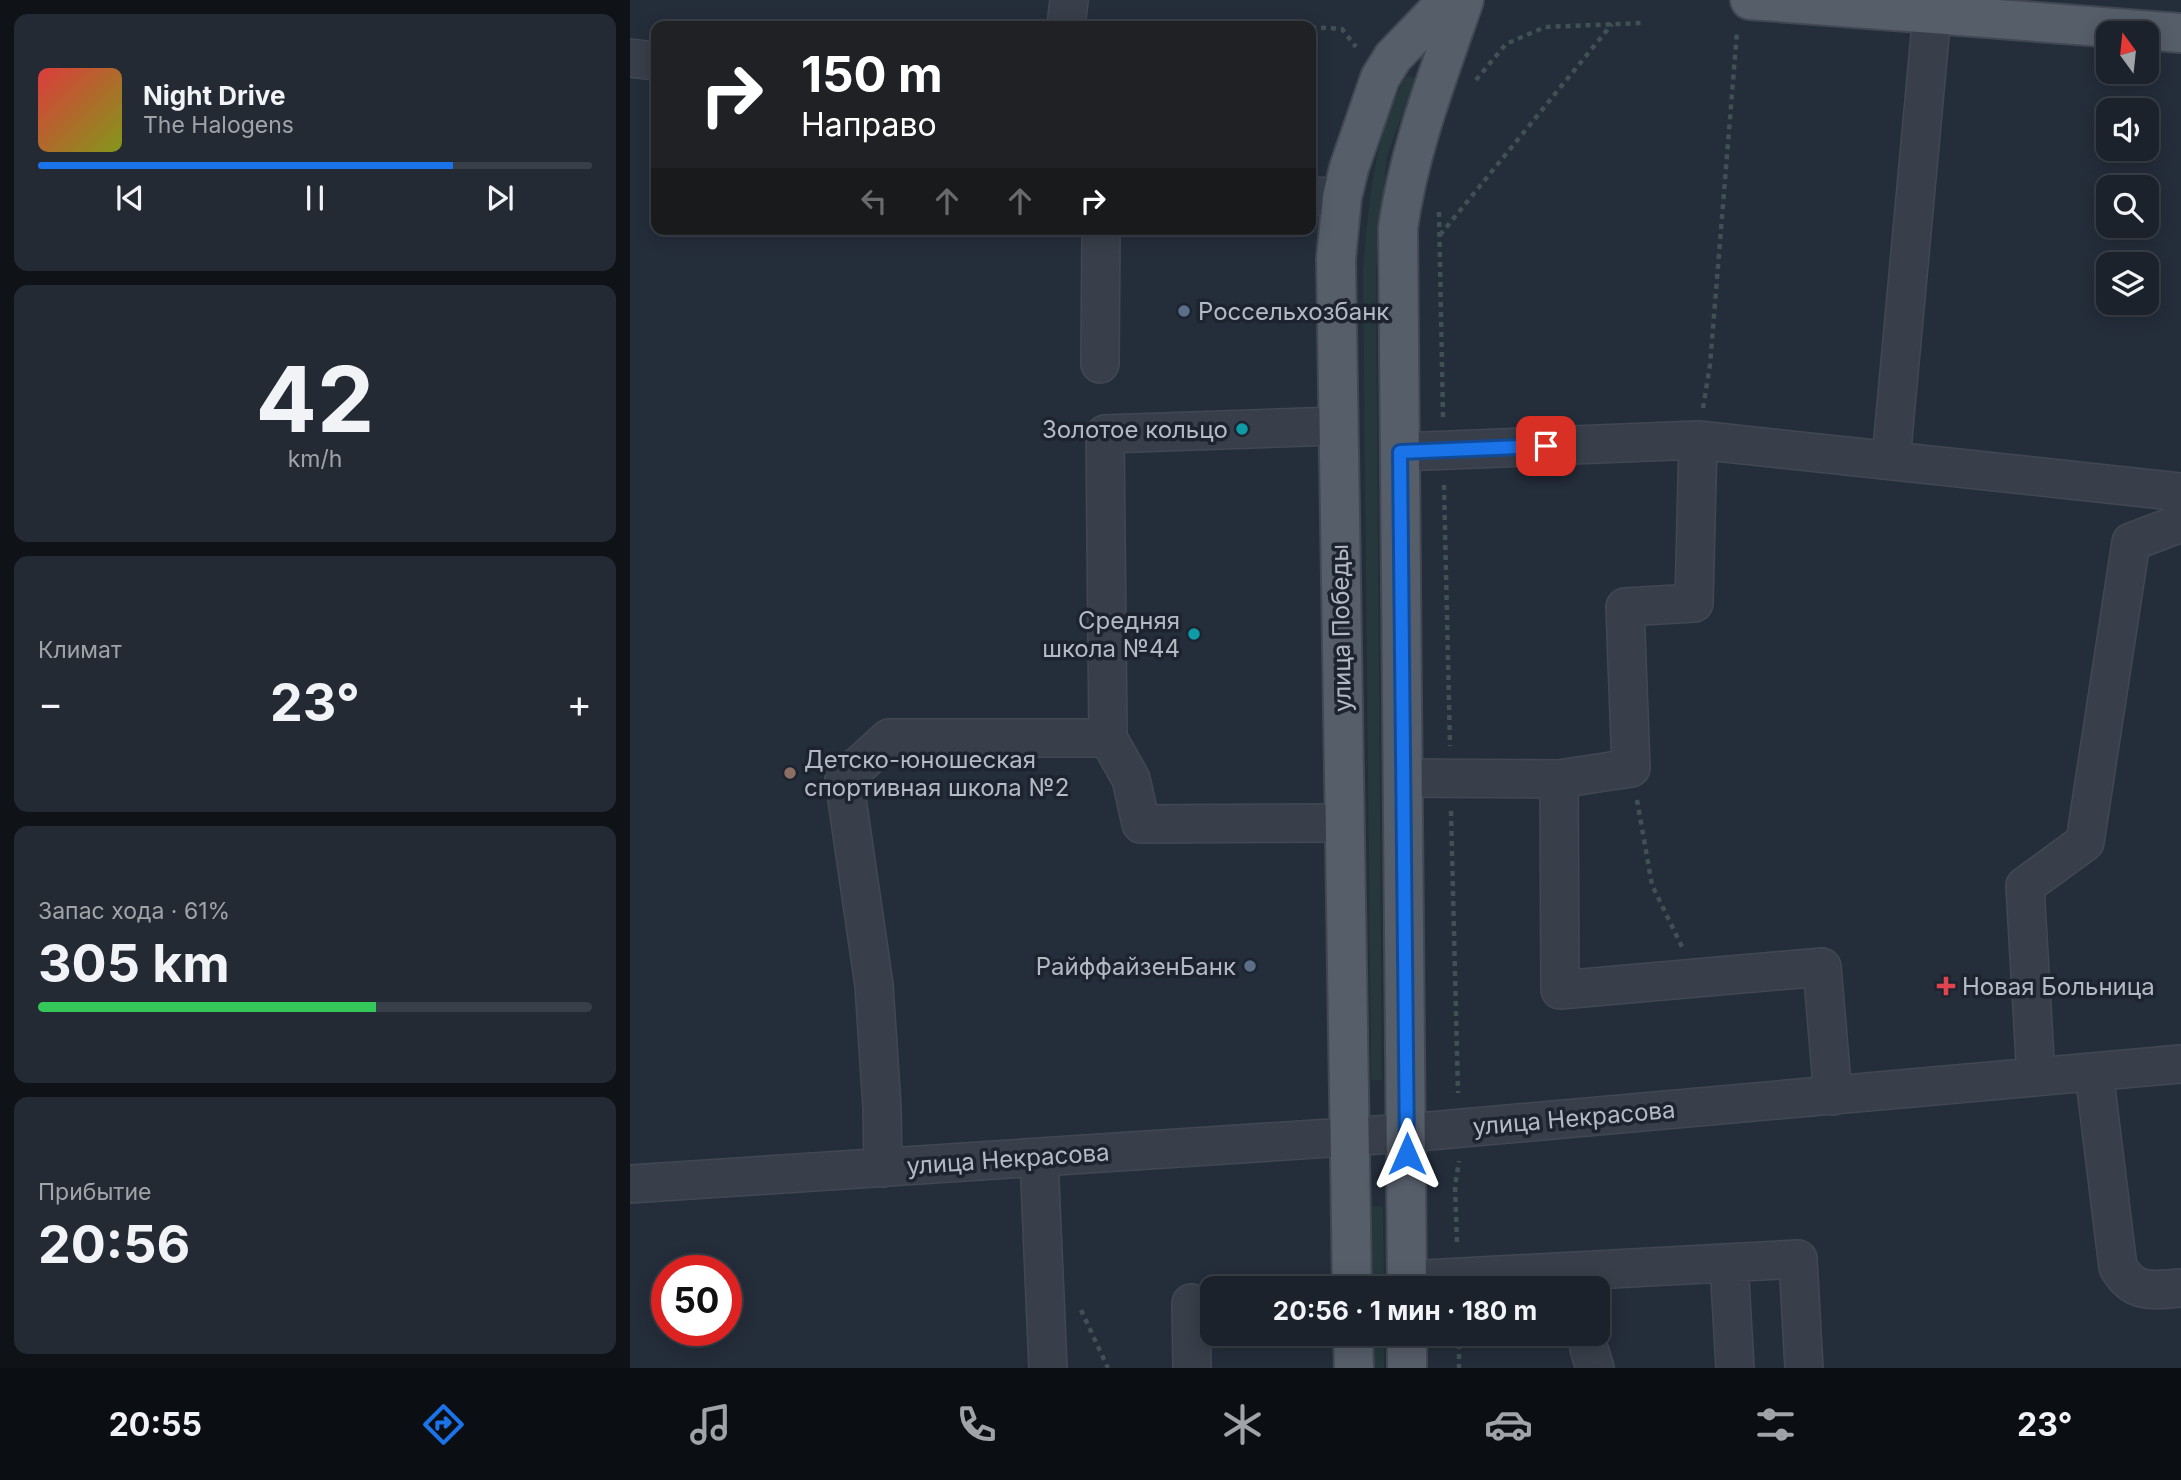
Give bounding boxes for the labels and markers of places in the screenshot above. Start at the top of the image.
place label: Россельхозбанк [1198,297,1389,326]
marker: Россельхозбанк [1176,303,1192,319]
place label: Золотое кольцо [1042,415,1228,444]
pin [1516,416,1576,476]
marker: Золотое кольцо [1234,421,1250,437]
place label: Средняя школа №44 [1042,606,1180,663]
marker: Средняя школа №44 [1186,626,1202,642]
place label: Детско-юношеская спортивная школа №2 [804,745,1069,802]
marker: Детско-юношеская спортивная школа №2 [782,765,798,781]
place label: РайффайзенБанк [1036,952,1236,981]
marker: РайффайзенБанк [1242,958,1258,974]
place label: Новая Больница [1962,972,2155,1001]
marker: Новая Больница [1936,976,1956,996]

